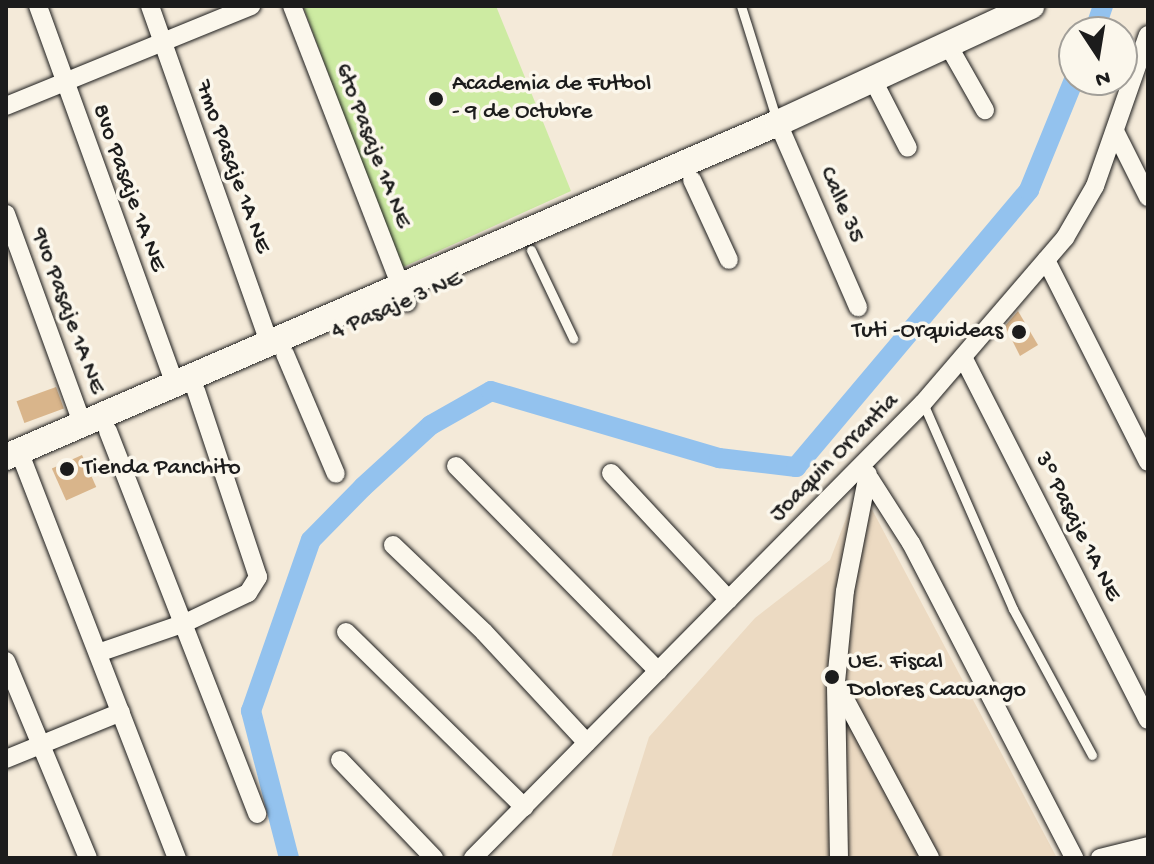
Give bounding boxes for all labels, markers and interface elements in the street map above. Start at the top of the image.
north arrow [1058,16,1138,96]
street label: 6to Pasaje 1A NE [327,60,417,232]
text: N [1093,63,1112,92]
place label: Academia de Futbol - 9 de Octubre [452,71,651,127]
street label: 7mo Pasaje 1A NE [187,77,277,257]
marker: Academia de Futbol - 9 de Octubre [427,90,445,108]
street label: 8vo Pasaje 1A NE [84,100,172,276]
street label: Calle 35 [812,163,870,247]
street label: 9vo Pasaje 1A NE [24,224,110,398]
street label: 4 Pasaje 3 NE [327,265,467,347]
place label: Tuti -Orquideas [852,318,1003,346]
marker: Tuti -Orquideas [1010,323,1028,341]
street label: Joaquin Orrantia [764,387,906,529]
street label: 3° Pasaje 1A NE [1027,448,1127,606]
place label: Tienda Panchito [83,455,241,483]
marker: Tienda Panchito [58,460,76,478]
place label: UE. Fiscal Dolores Cacuango [848,649,1026,705]
marker: UE. Fiscal Dolores Cacuango [823,668,841,686]

